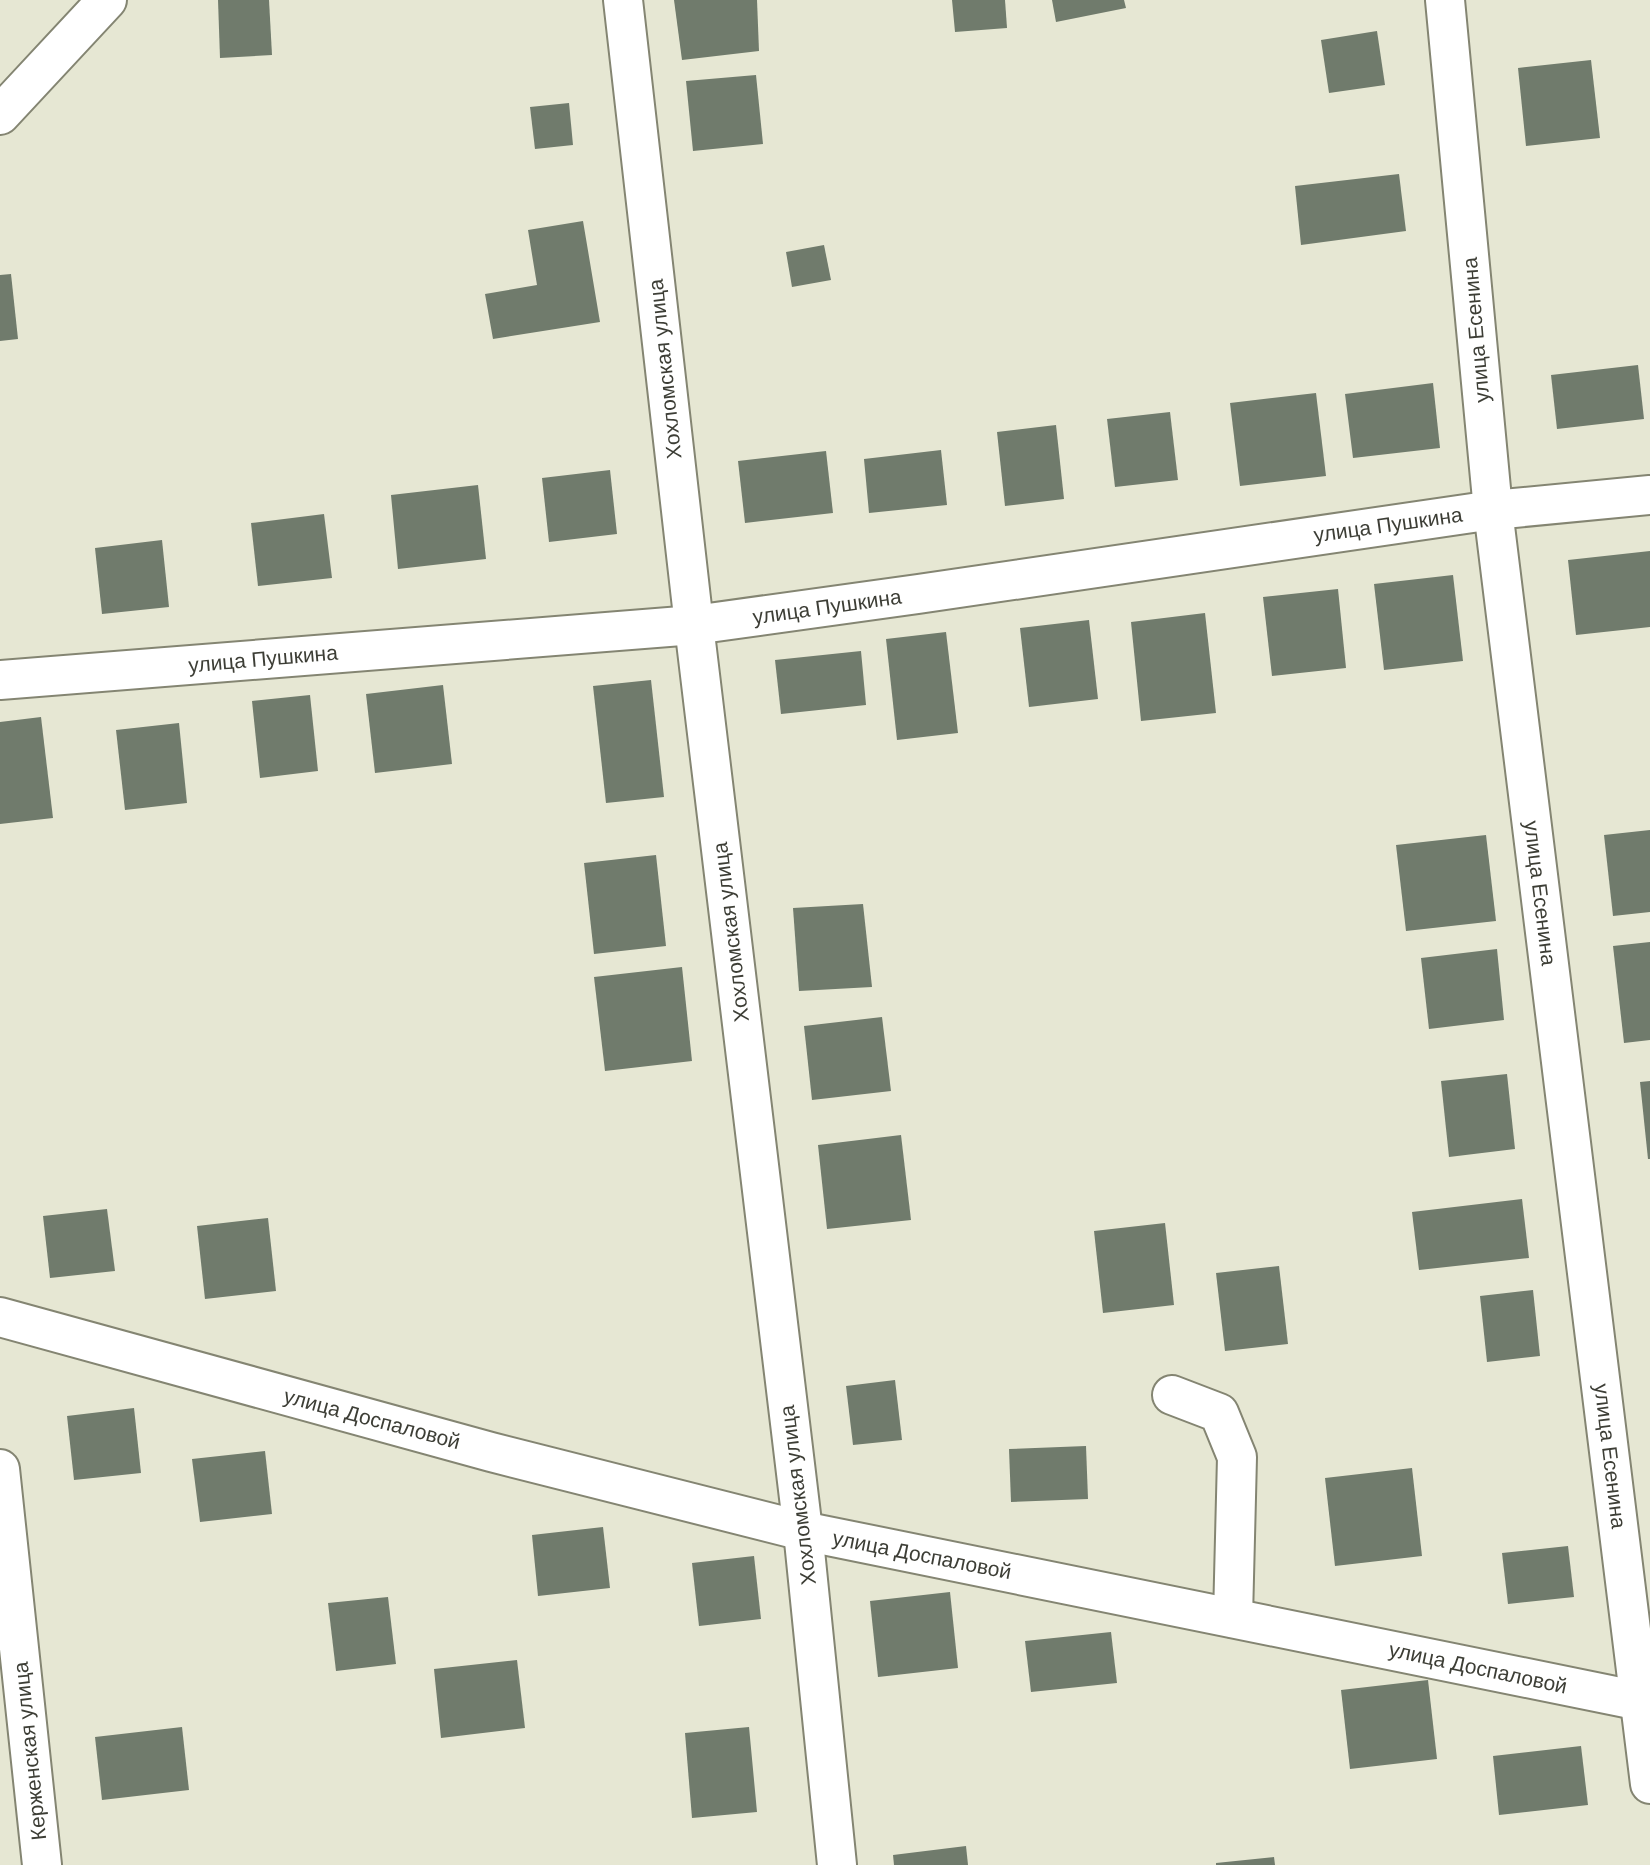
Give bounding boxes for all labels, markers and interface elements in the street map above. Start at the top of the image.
street label: улица Есенина [1456,256,1496,404]
street label: Хохломская улица [642,277,688,460]
street label: улица Пушкина [1312,501,1465,549]
street label: улица Пушкина [751,583,904,631]
street label: улица Пушкина [187,638,339,679]
street label: улица Есенина [1517,819,1563,967]
street label: Хохломская улица [706,840,756,1023]
street label: улица Доспаловой [281,1382,463,1456]
street label: улица Есенина [1587,1382,1633,1530]
street label: Хохломская улица [773,1403,823,1586]
street label: улица Доспаловой [830,1524,1014,1586]
street label: улица Доспаловой [1386,1635,1570,1701]
street label: Керженская улица [7,1660,53,1842]

